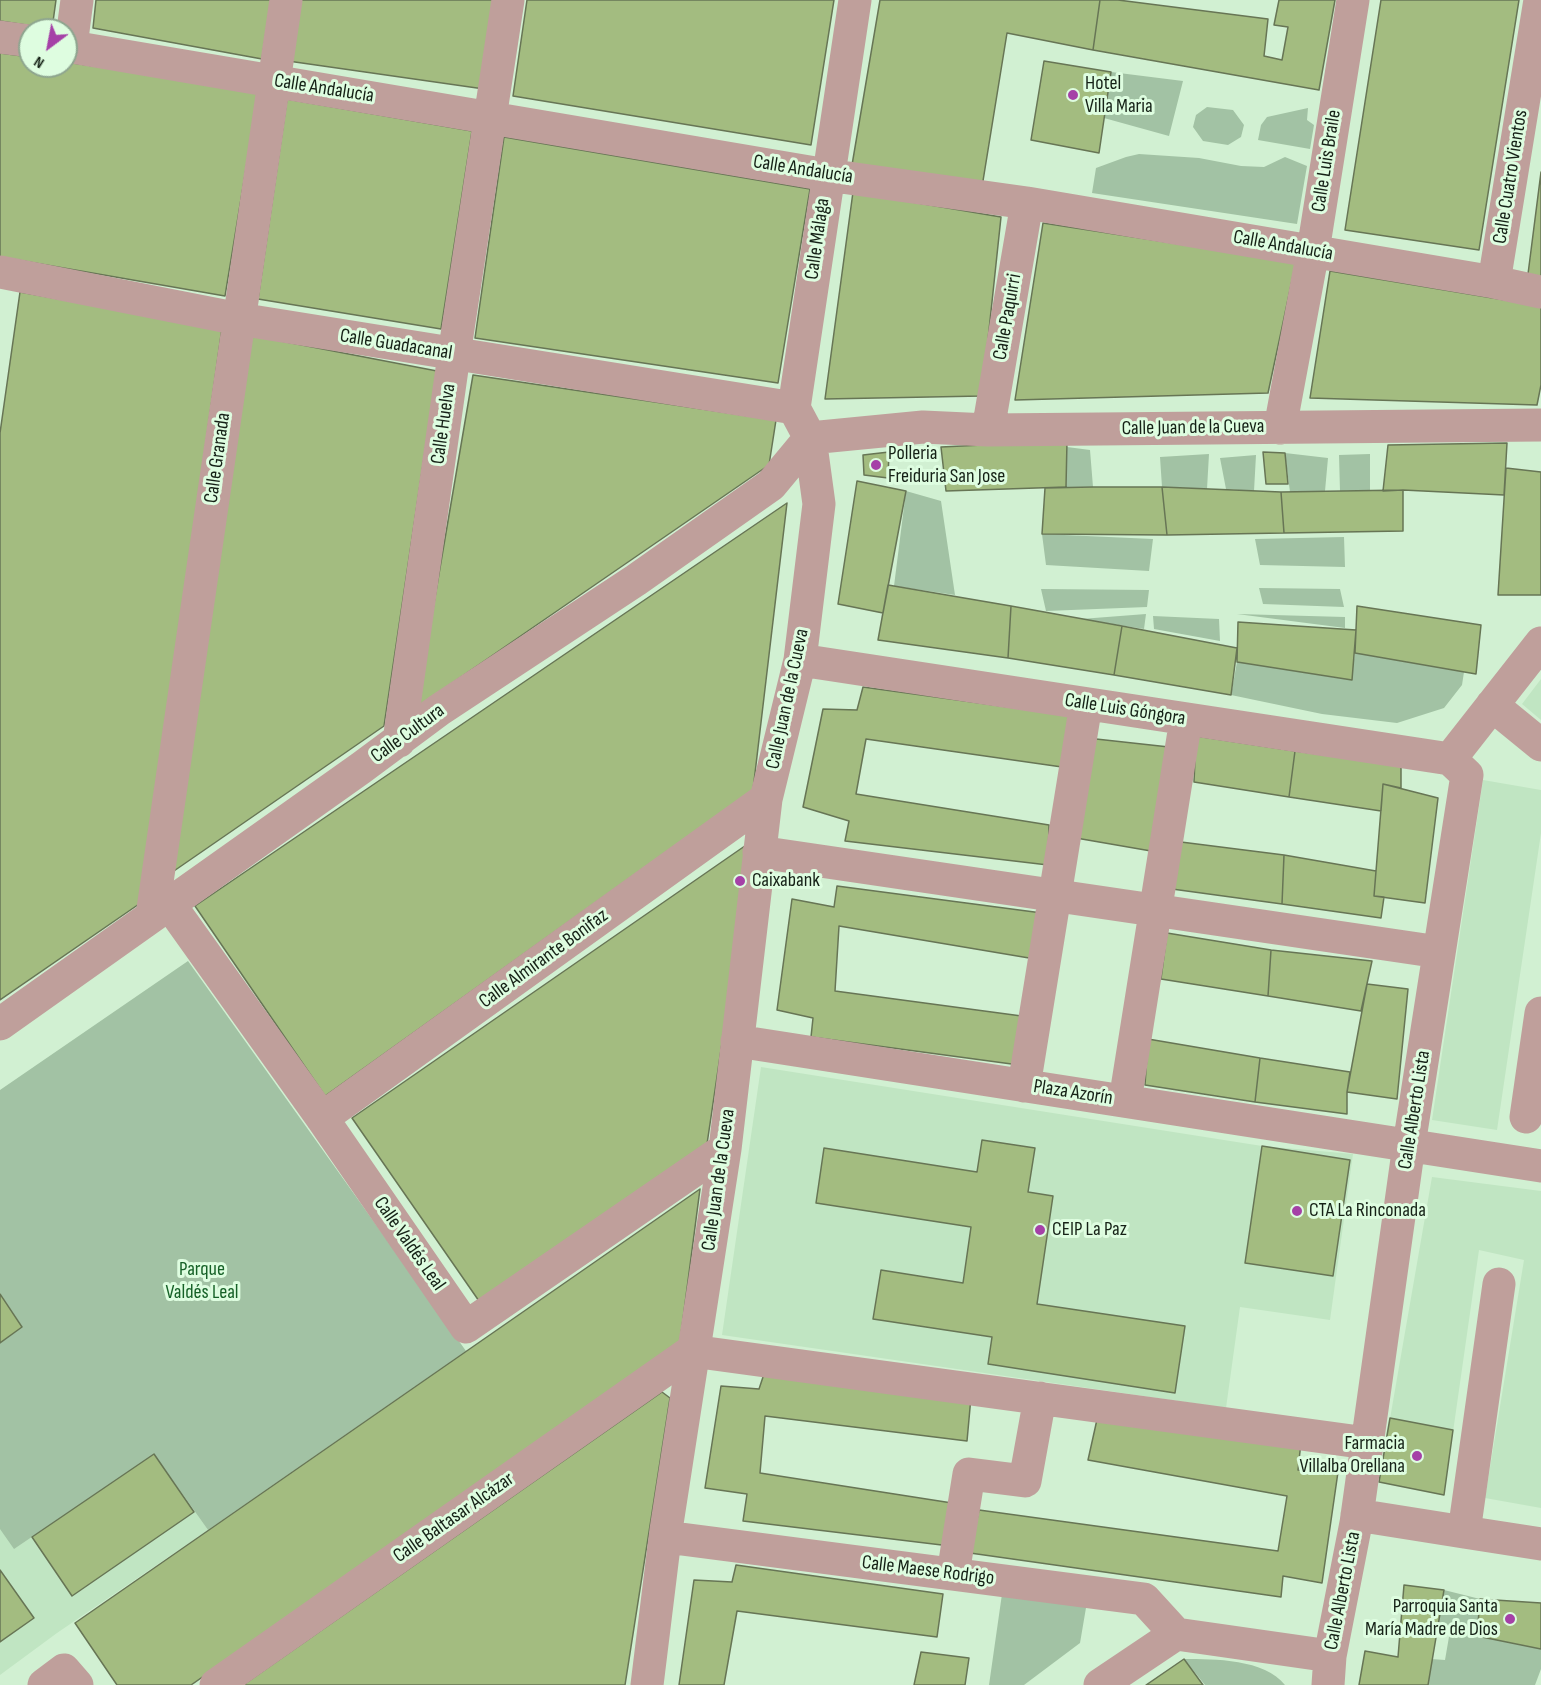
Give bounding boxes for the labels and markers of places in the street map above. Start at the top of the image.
place label: Hotel Villa Maria [1085,72,1153,119]
marker: Hotel Villa Maria [1066,88,1080,102]
place label: Polleria Freiduria San Jose [888,442,1005,489]
marker: Polleria Freiduria San Jose [869,458,883,472]
place label: Caixabank [752,869,820,893]
marker: Caixabank [733,874,747,888]
place label: CTA La Rinconada [1309,1199,1426,1223]
marker: CTA La Rinconada [1290,1204,1304,1218]
place label: CEIP La Paz [1052,1218,1127,1242]
marker: CEIP La Paz [1033,1223,1047,1237]
place label: Farmacia Villalba Orellana [1300,1432,1405,1479]
marker: Farmacia Villalba Orellana [1410,1449,1424,1463]
place label: Parroquia Santa María Madre de Dios [1365,1595,1498,1642]
marker: Parroquia Santa María Madre de Dios [1503,1612,1517,1626]

